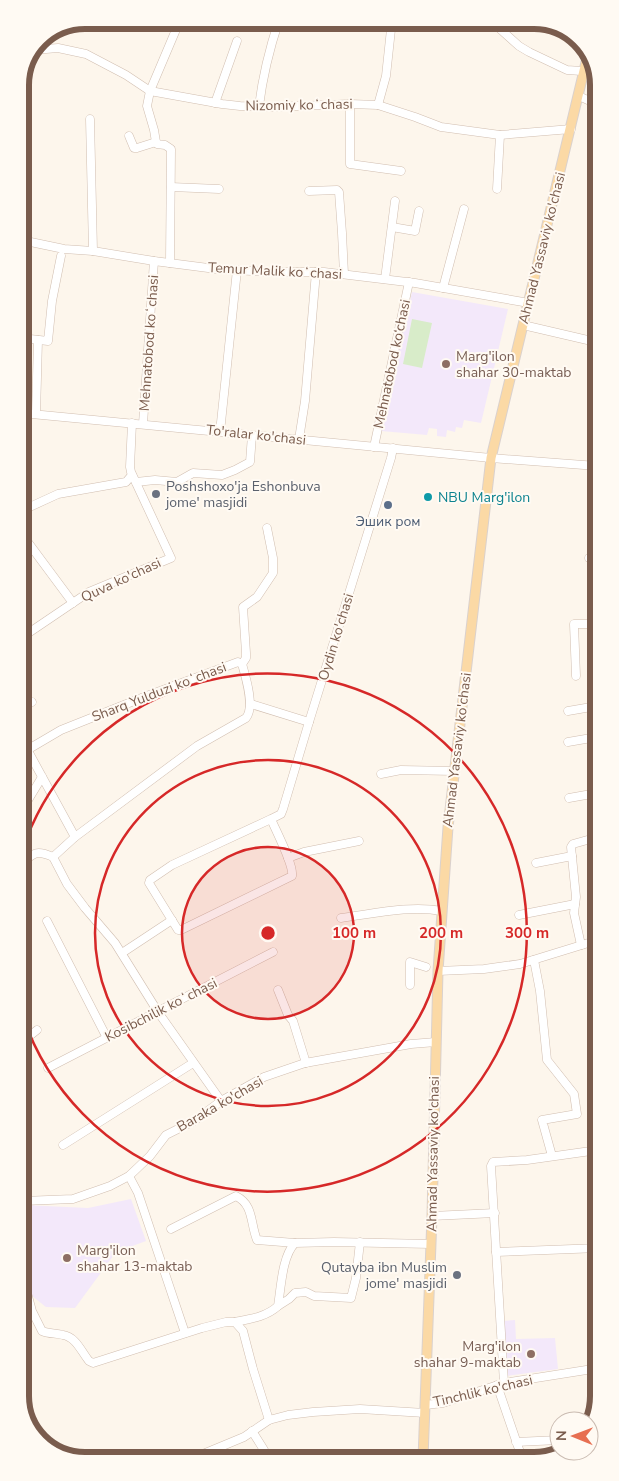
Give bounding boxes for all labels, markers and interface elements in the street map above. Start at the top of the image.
street label: Nizomiy koʻchasi [245,95,353,115]
street label: Ahmad Yassaviy ko'chasi [514,170,570,326]
street label: Temur Malik koʻchasi [208,258,342,284]
street label: Mehnatobod koʻchasi [135,274,163,412]
street label: Mehnatobod ko‘chasi [369,298,415,430]
place label: Marg'ilon shahar 30-maktab [456,347,572,382]
marker: Marg'ilon shahar 30-maktab [440,358,452,370]
street label: To'ralar ko'chasi [205,420,307,450]
place label: Poshshoxo'ja Eshonbuva jome' masjidi [165,477,321,512]
marker: Poshshoxo'ja Eshonbuva jome' masjidi [150,488,162,500]
place label: NBU Marg'ilon [438,488,530,507]
marker: NBU Marg'ilon [422,491,434,503]
marker: Эшик ром [382,499,394,511]
place label: Эшик ром [355,512,421,531]
street label: Quva ko'chasi [78,553,164,607]
street label: Oydin ko'chasi [314,591,358,683]
street label: Sharq Yulduzi koʻchasi [89,658,229,726]
street label: Ahmad Yassaviy ko'chasi [438,672,476,828]
text: 100 m [332,923,376,943]
text: 200 m [419,923,463,943]
text: 300 m [505,923,549,943]
centre of rings [259,924,277,942]
street label: Kosibchilik koʻchasi [102,973,220,1047]
street label: Baraka ko'chasi [173,1072,267,1136]
street label: Ahmad Yassaviy ko'chasi [422,1076,444,1232]
place label: Marg'ilon shahar 13-maktab [77,1241,193,1276]
marker: Marg'ilon shahar 13-maktab [61,1252,73,1264]
place label: Qutayba ibn Muslim jome' masjidi [321,1258,447,1293]
marker: Qutayba ibn Muslim jome' masjidi [451,1269,463,1281]
place label: Marg'ilon shahar 9-maktab [414,1337,521,1372]
marker: Marg'ilon shahar 9-maktab [525,1348,537,1360]
street label: Tinchlik ko'chasi [431,1370,535,1412]
north arrow [549,1411,599,1461]
text: N [552,1430,571,1441]

